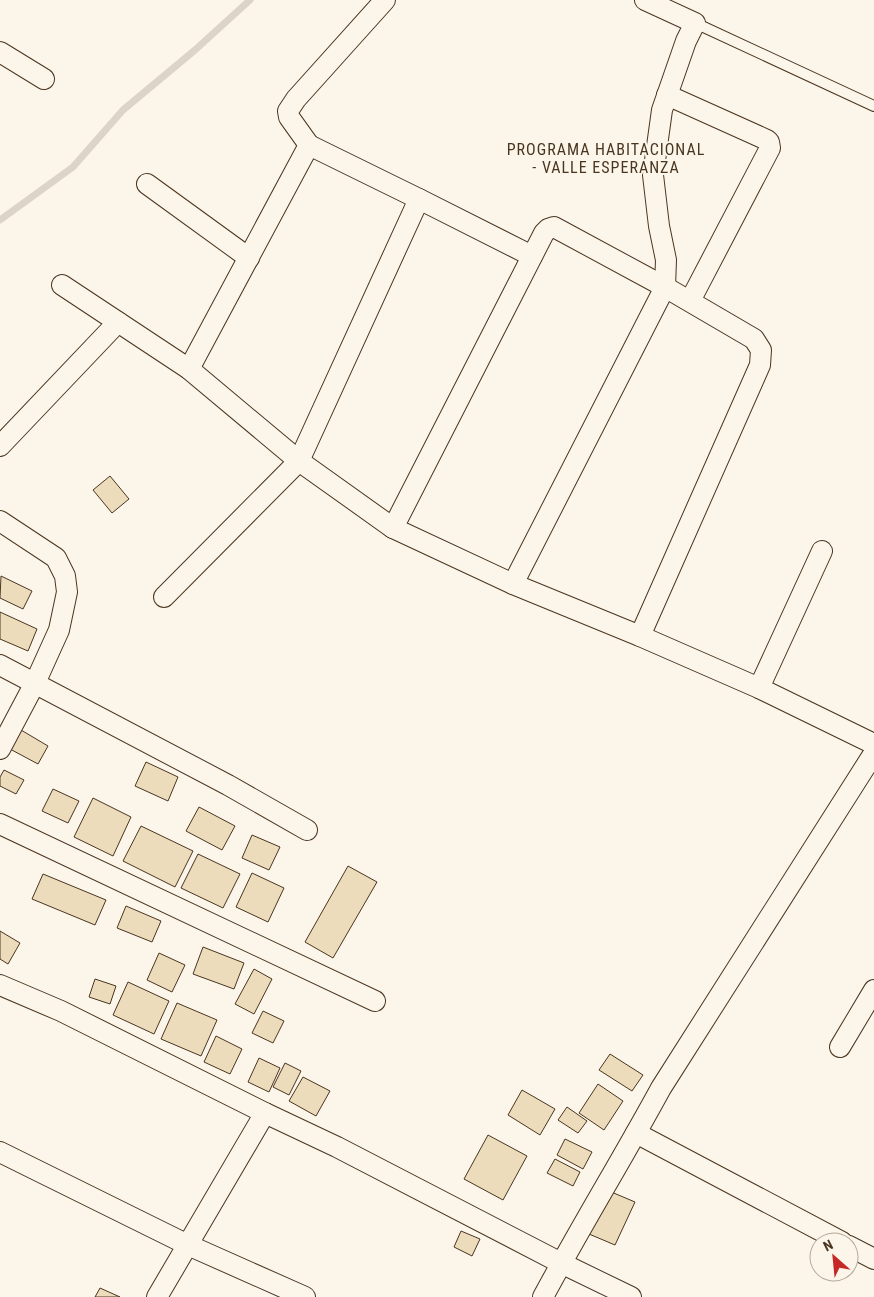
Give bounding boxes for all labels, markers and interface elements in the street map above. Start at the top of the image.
district label: PROGRAMA HABITACIONAL - VALLE ESPERANZA [507,140,705,177]
north arrow [809,1232,859,1282]
text: N [821,1236,836,1254]

